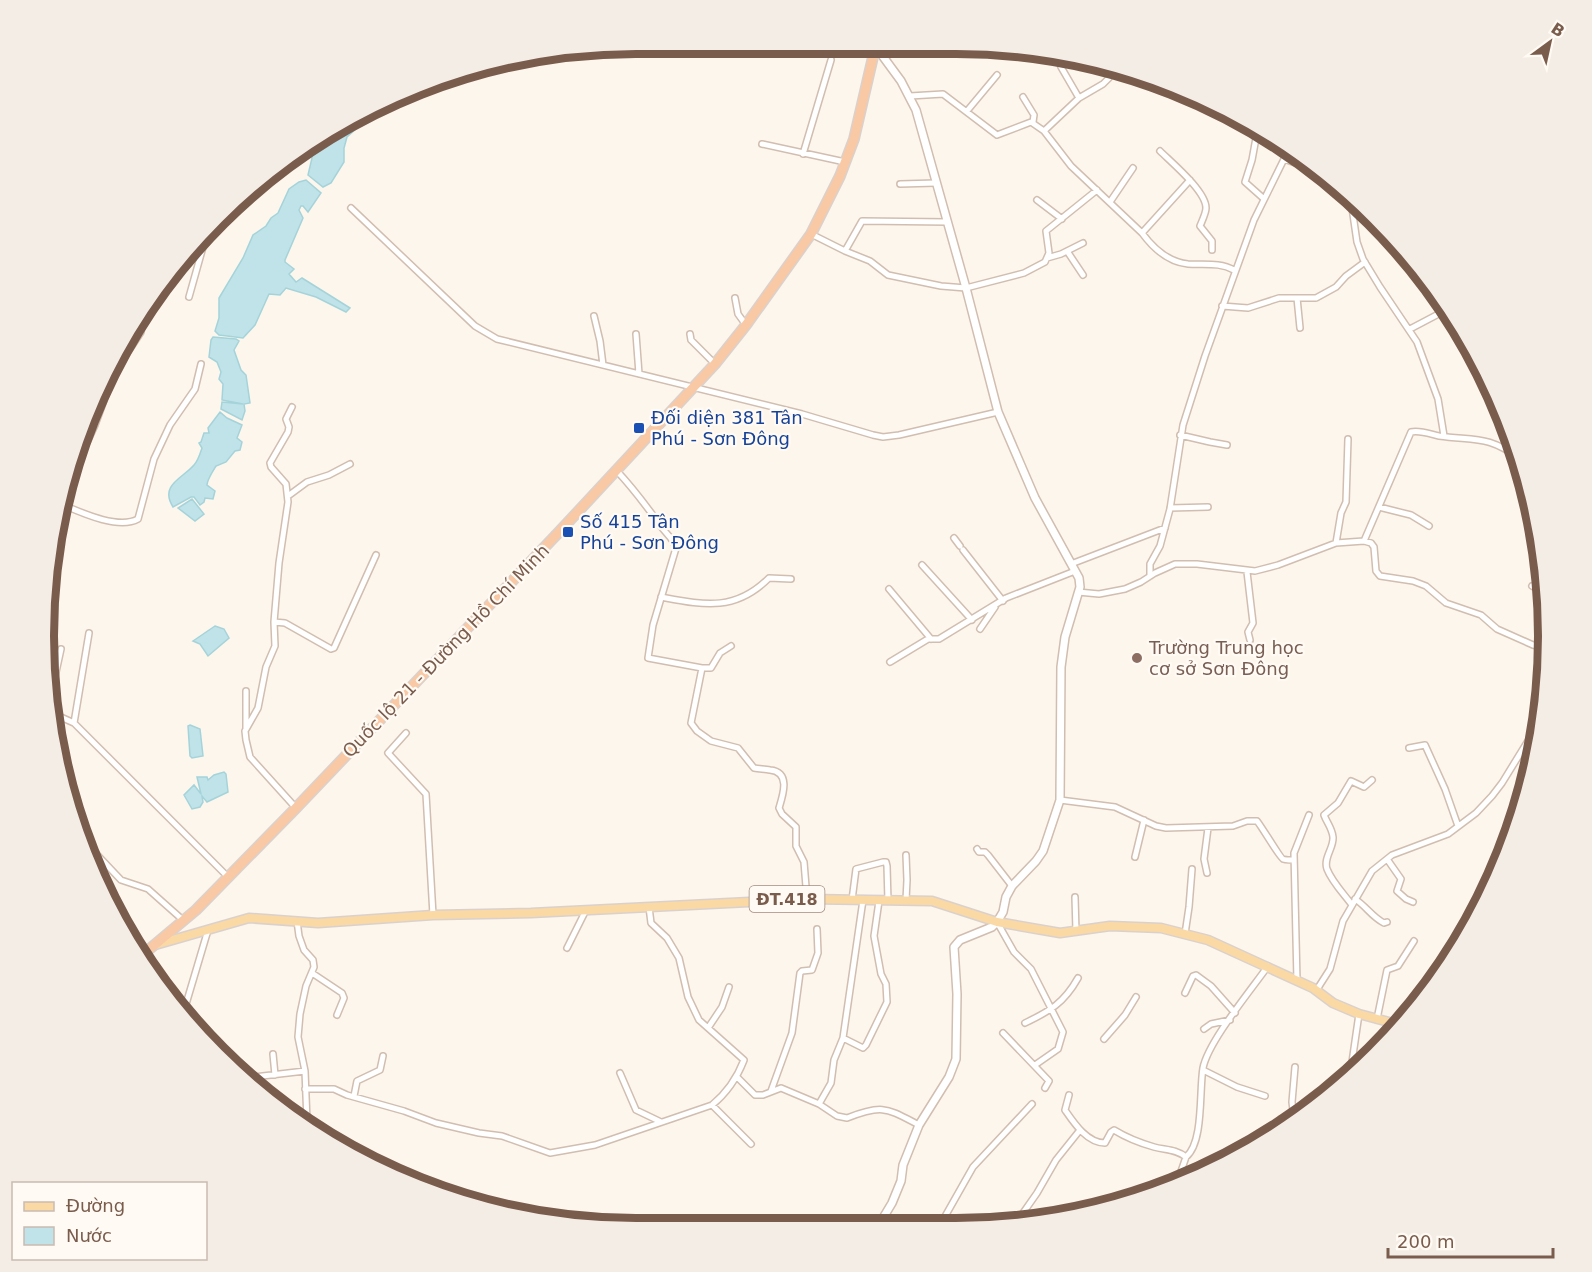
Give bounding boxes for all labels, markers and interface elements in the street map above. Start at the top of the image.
north arrow [1520,12,1580,72]
text: B [1548,19,1568,41]
place label: Đối diện 381 Tân Phú - Sơn Đông [651,407,803,449]
marker: Đối diện 381 Tân Phú - Sơn Đông [632,421,646,435]
place label: Số 415 Tân Phú - Sơn Đông [580,511,719,553]
marker: Số 415 Tân Phú - Sơn Đông [561,525,575,539]
street label: Quốc lộ 21 - Đường Hồ Chí Minh [338,540,553,762]
place label: Trường Trung học cơ sở Sơn Đông [1148,637,1304,679]
marker: Trường Trung học cơ sở Sơn Đông [1130,651,1144,665]
road number: ĐT.418 [750,886,824,912]
legend [12,1182,207,1260]
text: Đường [66,1195,125,1216]
scale bar [1388,1221,1553,1259]
text: Nước [66,1225,112,1246]
text: 200 m [1397,1231,1455,1252]

